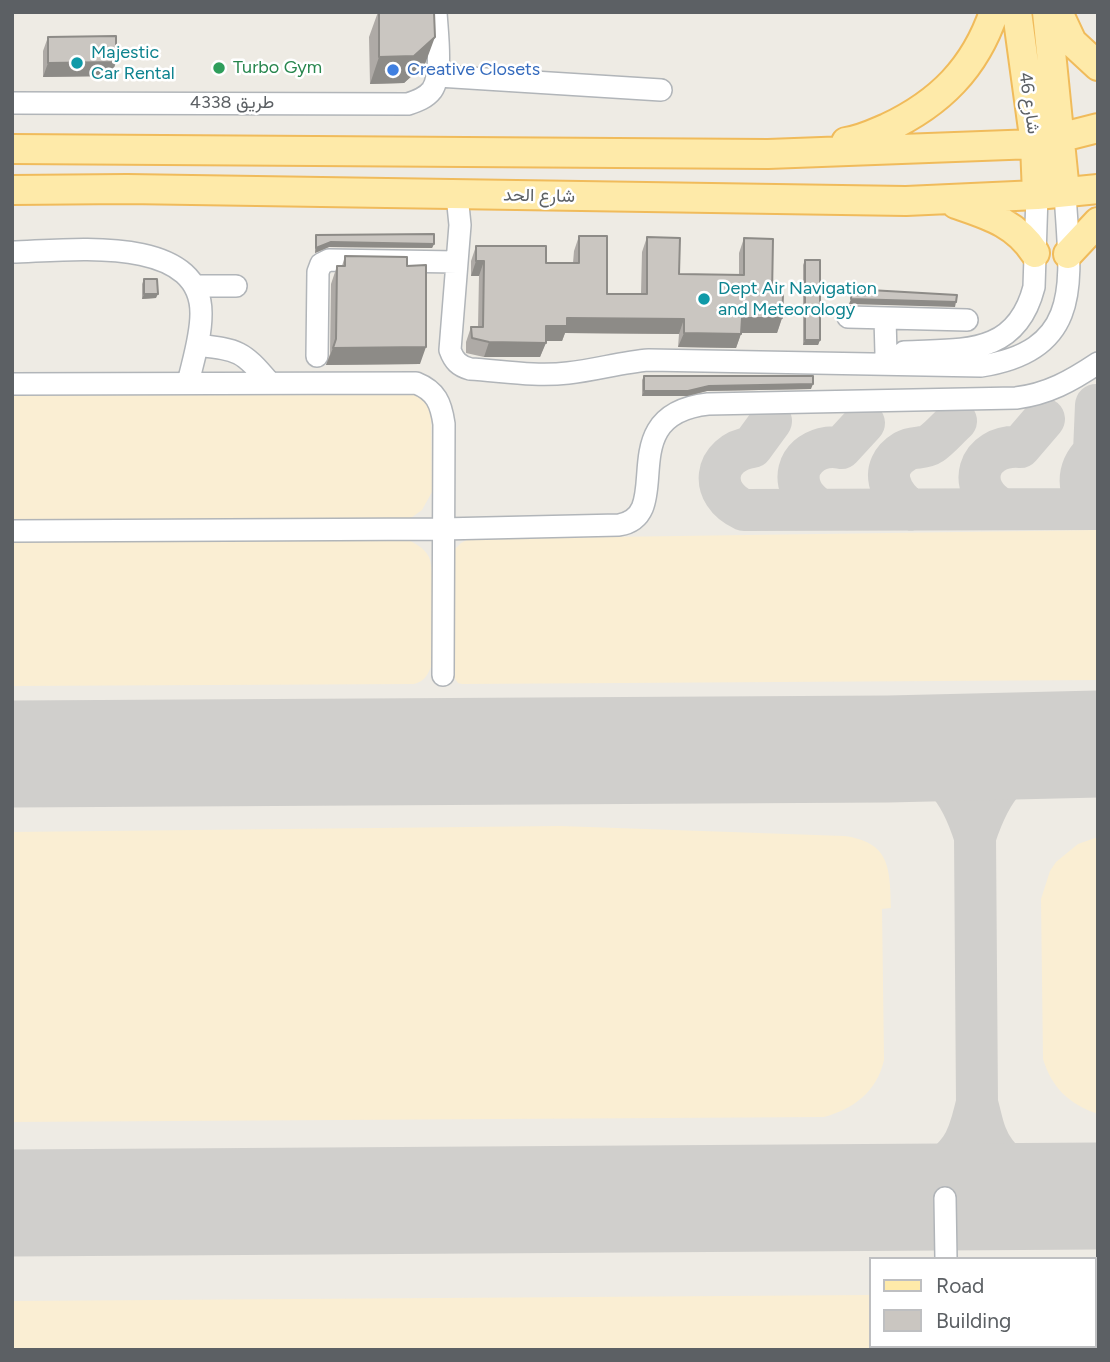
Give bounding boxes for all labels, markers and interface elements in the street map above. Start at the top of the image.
place label: Majestic Car Rental [91,42,175,84]
marker: Majestic Car Rental [69,55,85,71]
place label: Turbo Gym [233,57,322,79]
place label: Creative Closets [407,59,540,81]
marker: Turbo Gym [211,60,227,76]
marker: Creative Closets [385,62,401,78]
street label: شارع 46 [1014,71,1044,135]
street label: طريق 4338 [190,92,274,114]
street label: شارع الحد [503,185,575,207]
place label: Dept Air Navigation and Meteorology [718,278,877,320]
marker: Dept Air Navigation and Meteorology [696,291,712,307]
legend [869,1257,1096,1348]
text: Road [936,1273,984,1298]
text: Building [936,1308,1011,1333]

